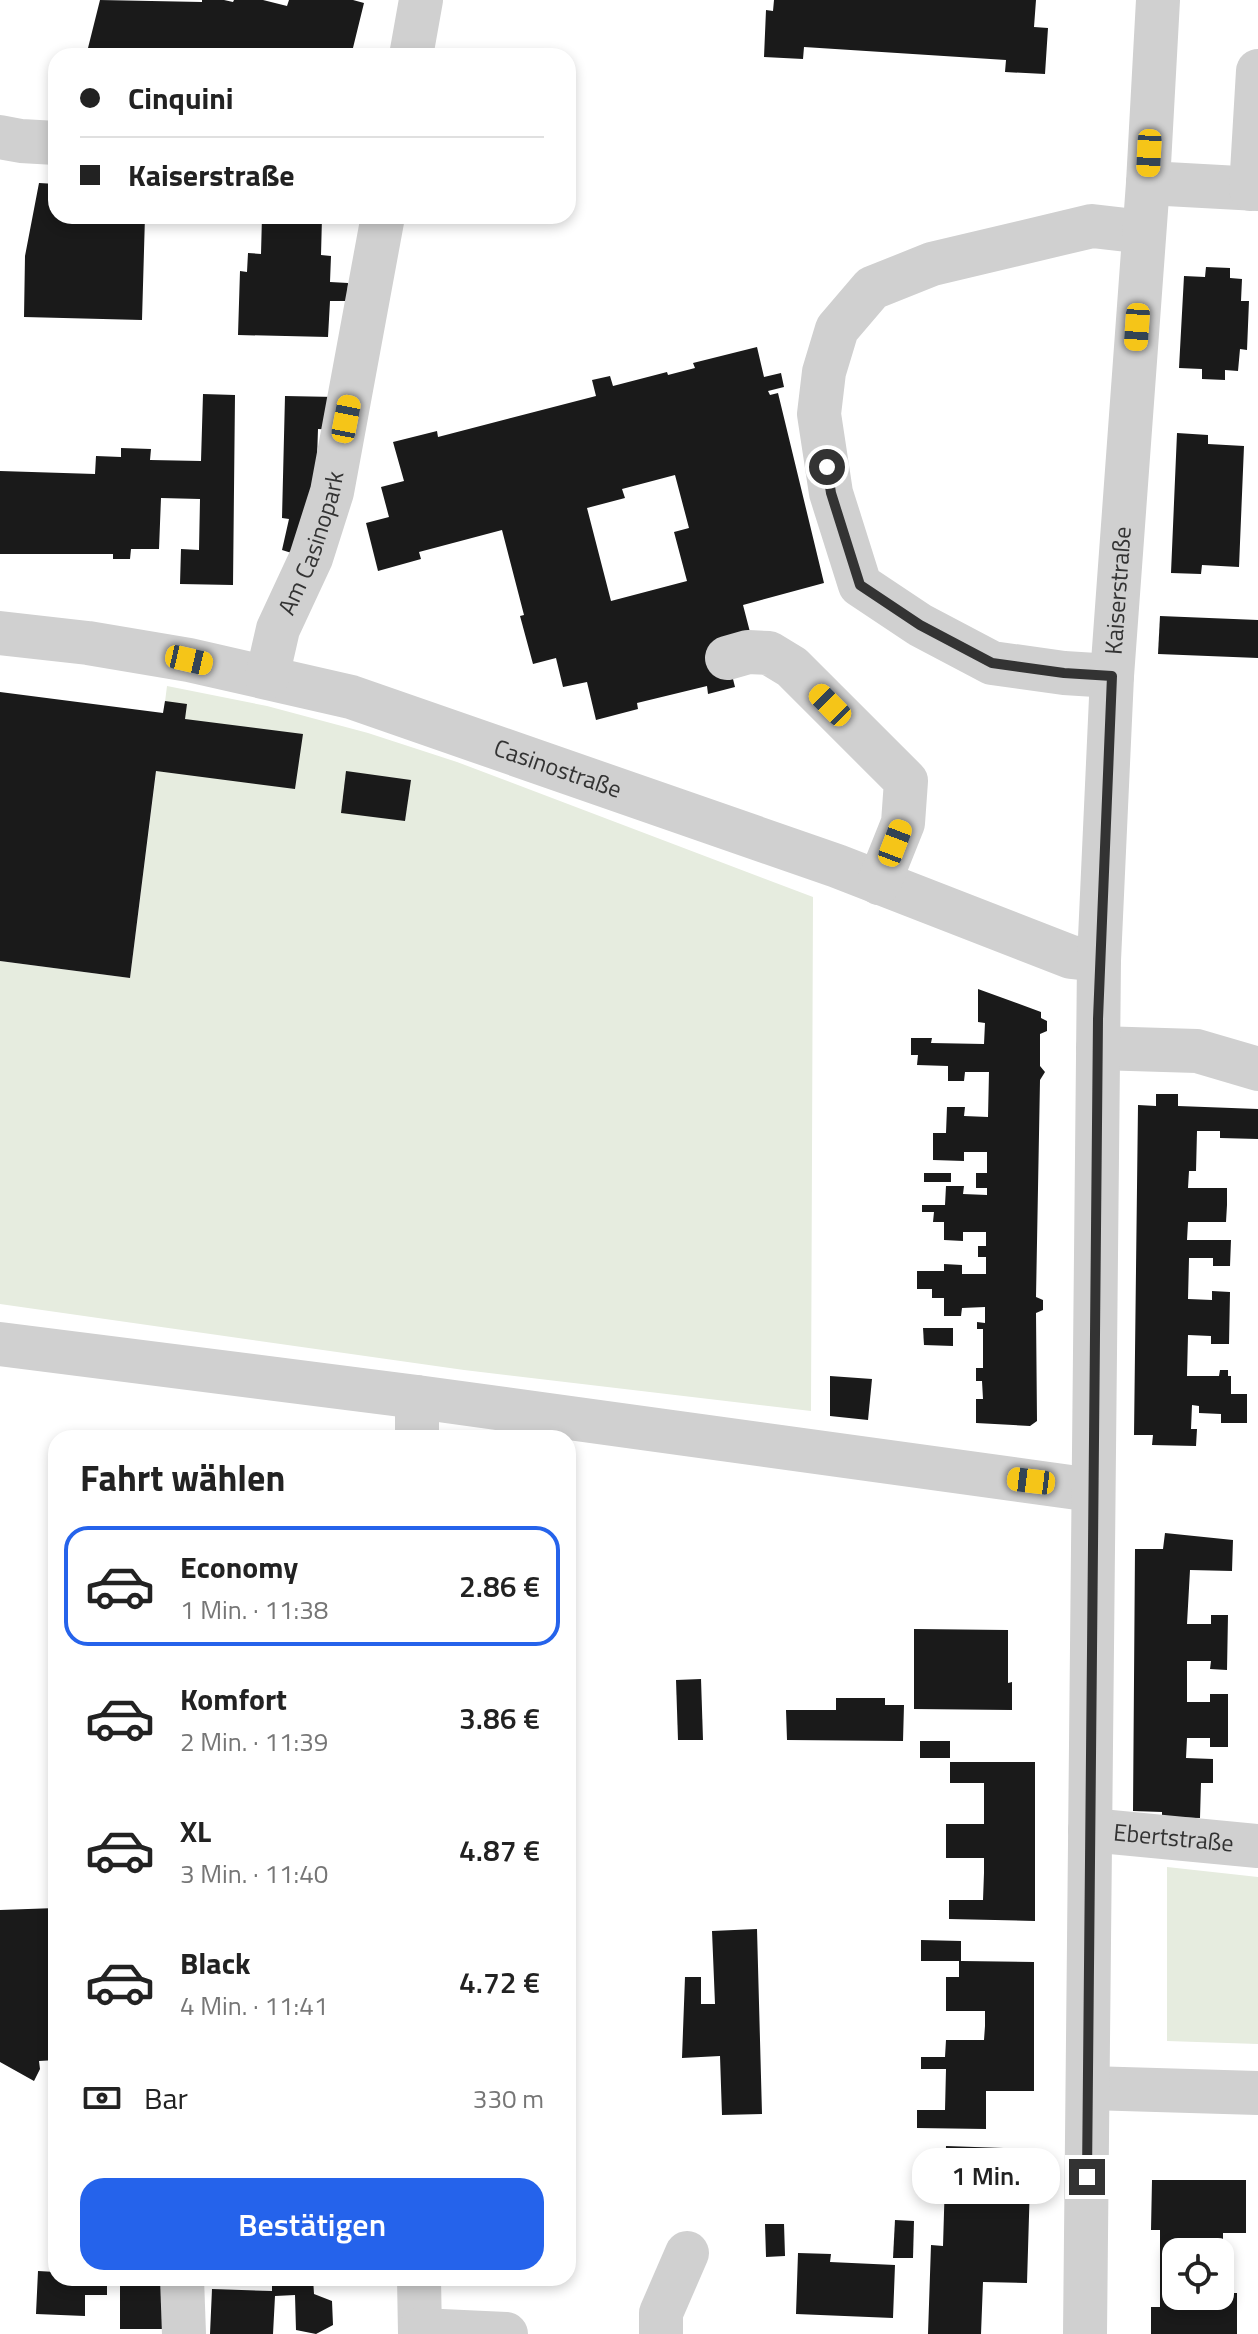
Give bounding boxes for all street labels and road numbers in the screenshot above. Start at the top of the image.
street label: Am Casinopark [268,468,353,621]
street label: Kaiserstraße [1095,525,1140,656]
street label: Casinostraße [489,729,627,807]
street label: Ebertstraße [1112,1813,1235,1861]

